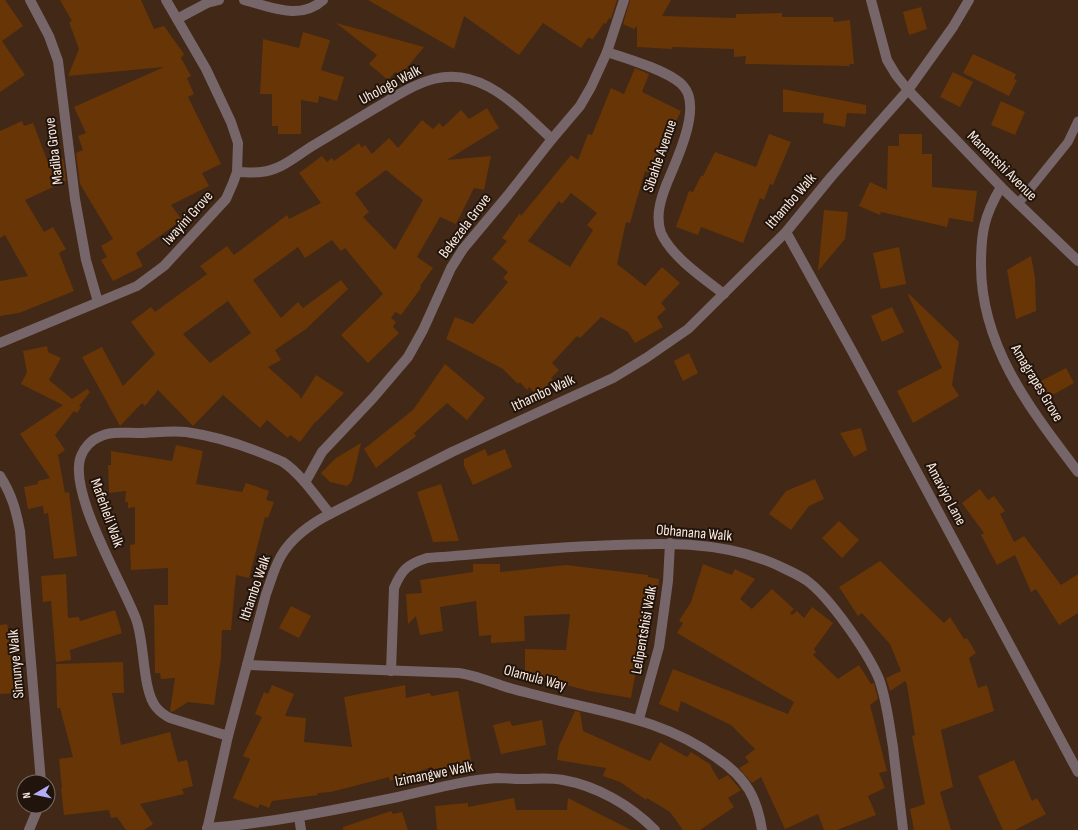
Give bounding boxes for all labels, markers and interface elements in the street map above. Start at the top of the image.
street label: Uhologo Walk [356,61,424,109]
street label: Madiba Grove [40,116,68,186]
street label: Sibahle Avenue [639,117,681,195]
street label: Manantshi Avenue [963,127,1041,205]
street label: Ithambo Walk [762,169,821,233]
street label: Iwayini Grove [159,187,217,249]
street label: Bekezela Grove [435,190,495,262]
street label: Amagrapes Grove [1006,340,1068,425]
street label: Ithambo Walk [508,370,578,416]
street label: Amaviyo Lane [921,458,971,529]
street label: Mafehleli Walk [86,476,128,550]
street label: Obhanana Walk [655,520,733,546]
street label: Ithambo Walk [235,553,275,623]
street label: Lelipentshisi Walk [627,584,661,676]
street label: Simunye Walk [3,628,28,699]
street label: Olamula Way [502,661,568,695]
street label: Izimangwe Walk [393,757,475,791]
north arrow [16,774,56,814]
text: N [20,791,33,799]

